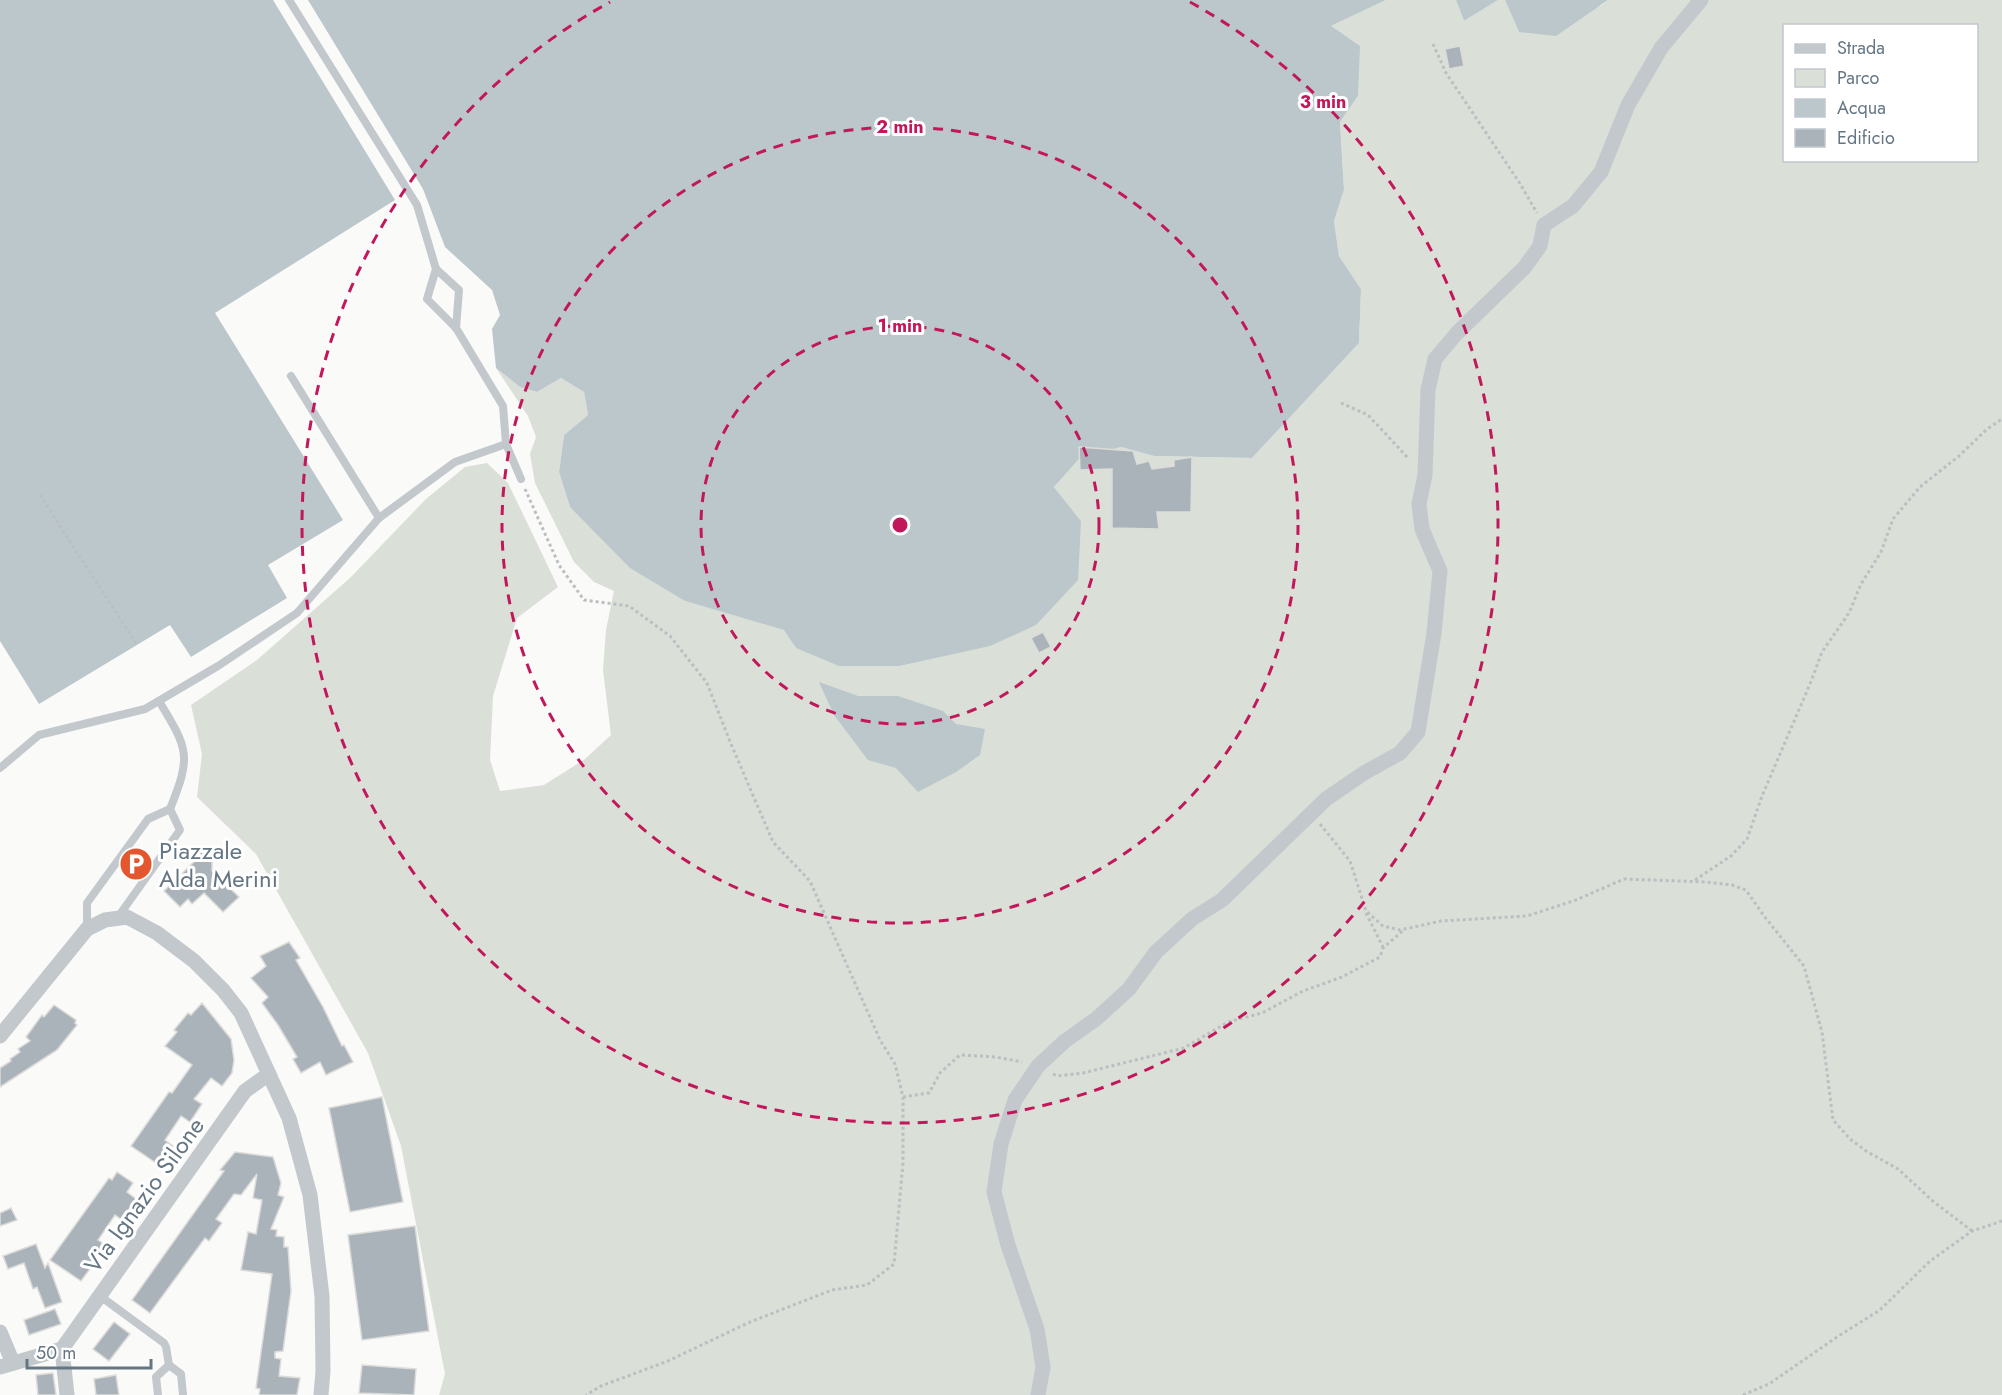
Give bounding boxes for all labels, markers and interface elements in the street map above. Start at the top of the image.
legend [1783,24,1978,162]
text: Strada [1837,35,1885,61]
text: Parco [1837,65,1879,91]
text: 3 min [1300,89,1346,115]
text: Acqua [1837,95,1886,121]
text: 2 min [876,114,924,140]
text: Edificio [1837,125,1895,151]
text: 1 min [878,313,922,339]
centre of rings [890,515,910,535]
place label: Piazzale Alda Merini [159,833,278,896]
parking icon: Piazzale Alda Merini [118,846,154,882]
street label: Via Ignazio Silone [75,1110,213,1280]
scale bar [27,1332,152,1370]
text: 50 m [36,1340,76,1366]

